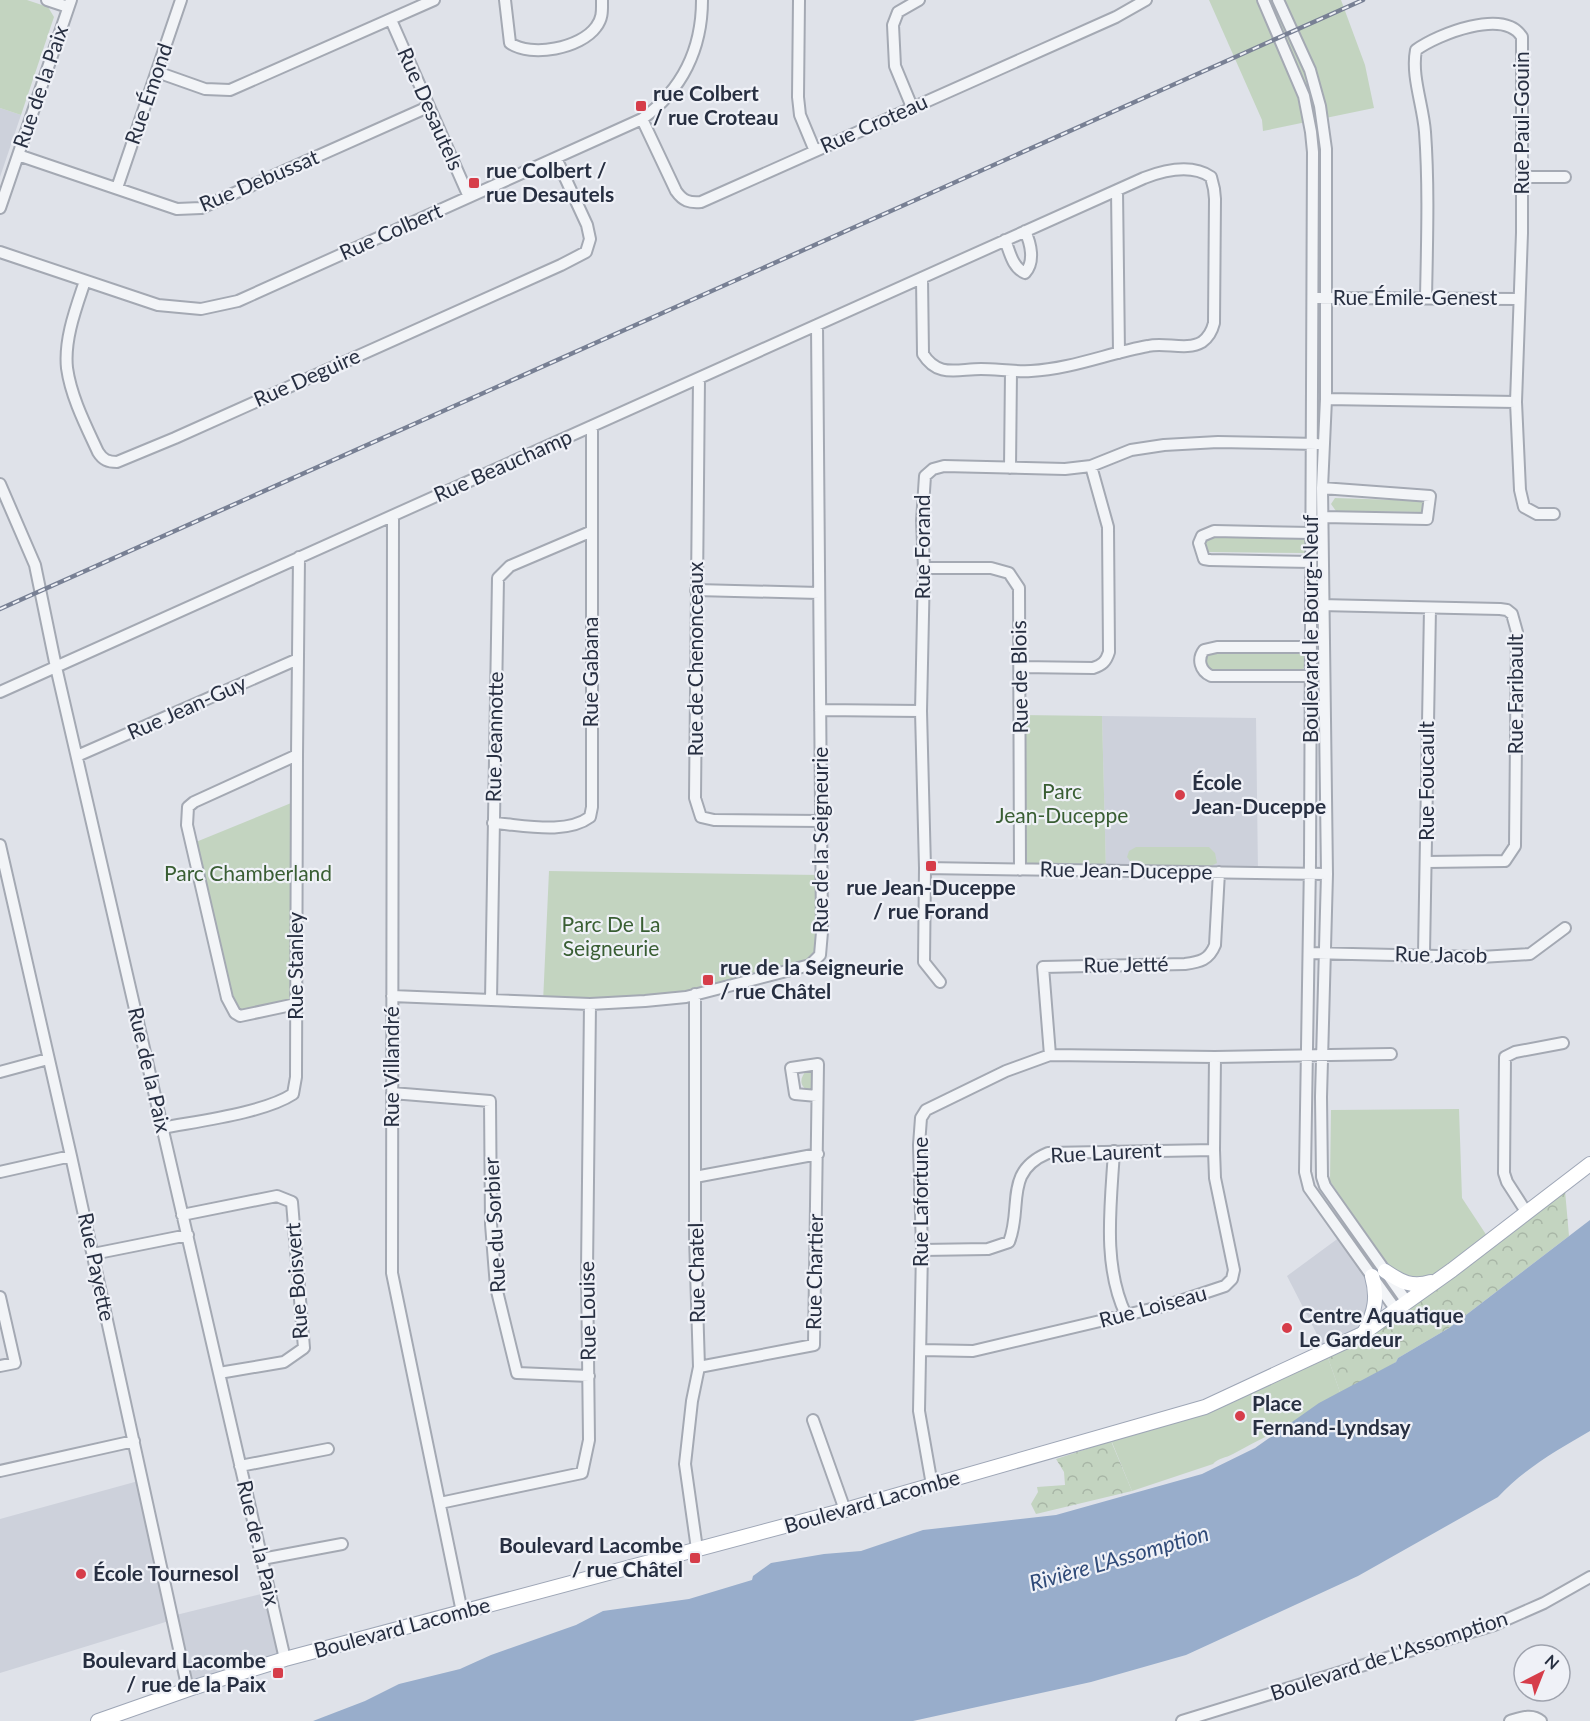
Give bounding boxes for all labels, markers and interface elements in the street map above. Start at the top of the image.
street label: Rue de la Paix [7,21,72,151]
street label: Rue Émond [119,40,177,147]
street label: Rue Desautels [393,43,470,174]
street label: Rue Paul-Gouin [1508,51,1533,195]
place label: rue Colbert / rue Croteau [653,80,779,129]
street label: Rue Croteau [816,88,931,157]
marker: rue Colbert / rue Croteau [634,99,648,113]
street label: Rue Debussat [195,143,322,216]
place label: rue Colbert / rue Desautels [486,157,614,206]
marker: rue Colbert / rue Desautels [467,176,481,190]
street label: Rue Colbert [335,197,446,264]
street label: Rue Émile-Genest [1333,284,1498,309]
street label: Rue Deguire [249,342,363,411]
street label: Rue Beauchamp [429,423,575,506]
street label: Rue Forand [909,494,934,600]
street label: Boulevard le Bourg-Neuf [1297,514,1322,743]
street label: Rue de Chenonceaux [682,561,707,756]
street label: Rue Gabana [577,617,602,727]
street label: Rue de Blois [1005,620,1032,734]
street label: Rue Faribault [1502,633,1527,754]
street label: Rue Jean-Guy [123,669,250,744]
street label: Rue Jeannotte [480,671,507,803]
street label: Rue Foucault [1413,720,1438,841]
street label: Rue de la Seigneurie [807,747,832,933]
place label: École Jean-Duceppe [1192,769,1326,818]
park label: Parc Jean-Duceppe [996,778,1128,827]
marker: École Jean-Duceppe [1173,788,1187,802]
street label: Rue Jean-Duceppe [1039,855,1213,884]
marker: rue Jean-Duceppe / rue Forand [924,859,938,873]
park label: Parc Chamberland [164,860,332,885]
place label: rue Jean-Duceppe / rue Forand [846,874,1016,923]
park label: Parc De La Seigneurie [562,911,660,960]
street label: Rue Stanley [282,912,307,1020]
street label: Rue Jacob [1394,940,1488,967]
street label: Rue Jetté [1083,950,1169,977]
place label: rue de la Seigneurie / rue Châtel [720,954,904,1003]
marker: rue de la Seigneurie / rue Châtel [701,973,715,987]
street label: Rue de la Paix [124,1004,177,1135]
street label: Rue Villandré [378,1006,403,1128]
street label: Rue Laurent [1050,1136,1163,1167]
street label: Rue Lafortune [907,1137,932,1267]
street label: Rue du Sorbier [477,1156,510,1294]
street label: Rue Payette [74,1210,121,1323]
street label: Rue Chartier [800,1213,827,1330]
street label: Rue Boisvert [279,1221,312,1340]
street label: Rue Chatel [682,1223,709,1323]
street label: Rue Louise [573,1261,600,1361]
street label: Rue Loiseau [1096,1279,1209,1332]
place label: Centre Aquatique Le Gardeur [1299,1302,1464,1351]
marker: Centre Aquatique Le Gardeur [1280,1321,1294,1335]
place label: Place Fernand-Lyndsay [1252,1390,1412,1439]
marker: Place Fernand-Lyndsay [1233,1409,1247,1423]
street label: Boulevard Lacombe [781,1464,962,1538]
street label: Rue de la Paix [233,1477,286,1608]
water label: Rivière L'Assomption [1026,1519,1212,1596]
place label: Boulevard Lacombe / rue Châtel [499,1532,683,1581]
marker: Boulevard Lacombe / rue Châtel [688,1551,702,1565]
place label: École Tournesol [93,1560,239,1585]
marker: École Tournesol [74,1567,88,1581]
street label: Boulevard Lacombe [311,1591,492,1662]
street label: Boulevard de L'Assomption [1267,1604,1510,1705]
north arrow [1512,1643,1572,1703]
place label: Boulevard Lacombe / rue de la Paix [82,1647,266,1696]
text: N [1541,1650,1563,1673]
marker: Boulevard Lacombe / rue de la Paix [271,1666,285,1680]

